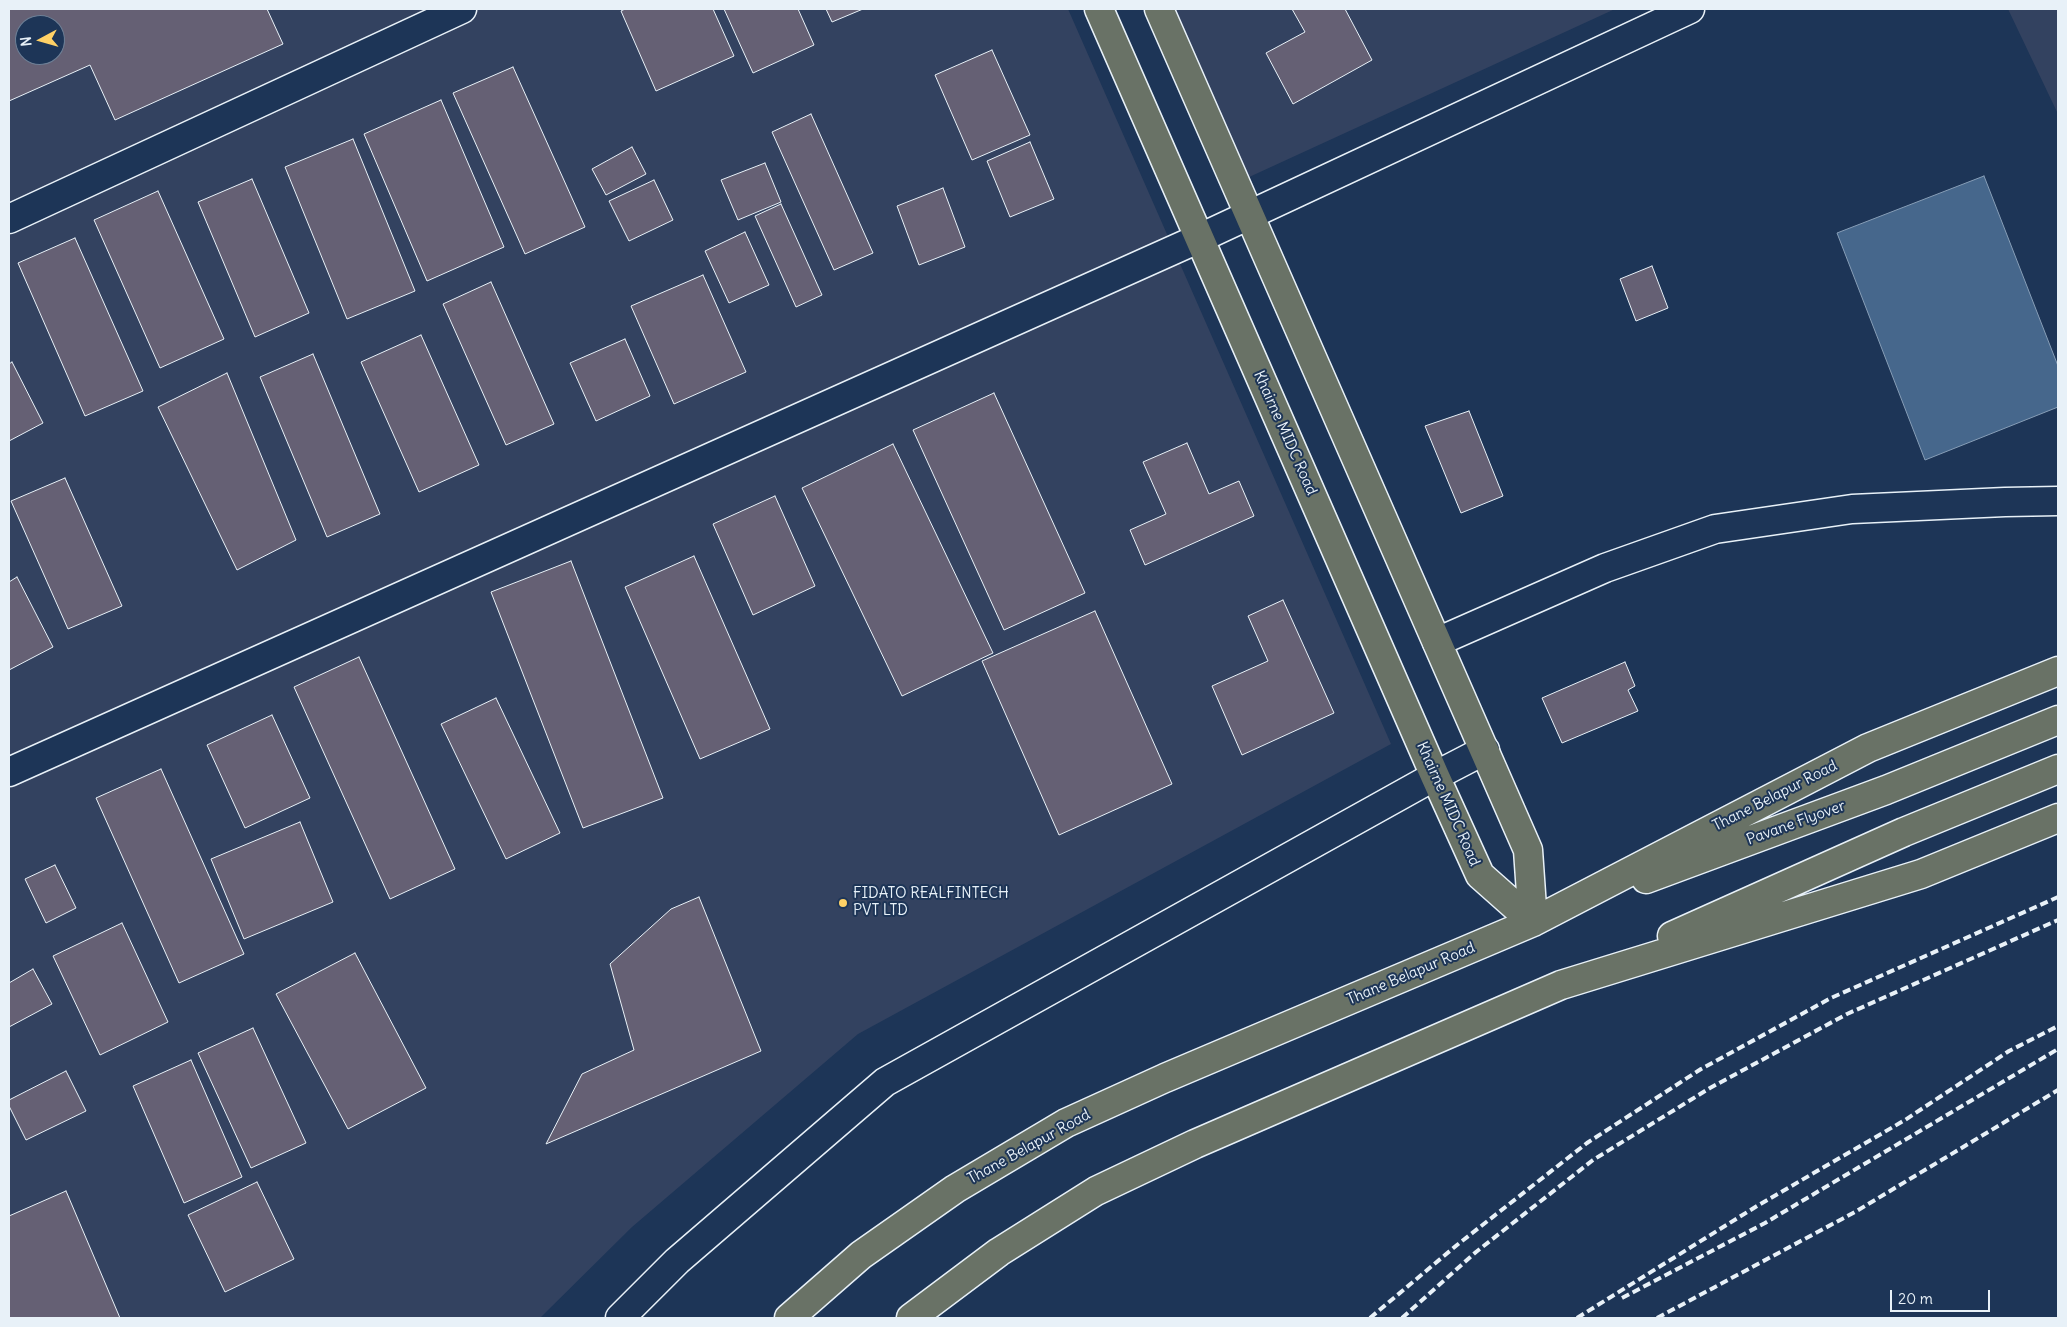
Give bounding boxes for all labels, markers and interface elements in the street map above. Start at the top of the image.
north arrow [15,15,65,65]
text: N [17,36,36,47]
street label: Khairne MIDC Road [1249,368,1321,498]
street label: Khairne MIDC Road [1412,739,1484,869]
street label: Thane Belapur Road [1710,757,1840,835]
street label: Pavane Flyover [1744,797,1848,849]
place label: FIDATO REALFINTECH PVT LTD [853,885,1009,920]
marker: FIDATO REALFINTECH PVT LTD [837,897,849,909]
street label: Thane Belapur Road [1344,939,1478,1009]
street label: Thane Belapur Road [965,1106,1093,1188]
scale bar [1892,1280,1992,1312]
text: 20 m [1898,1289,1933,1308]

